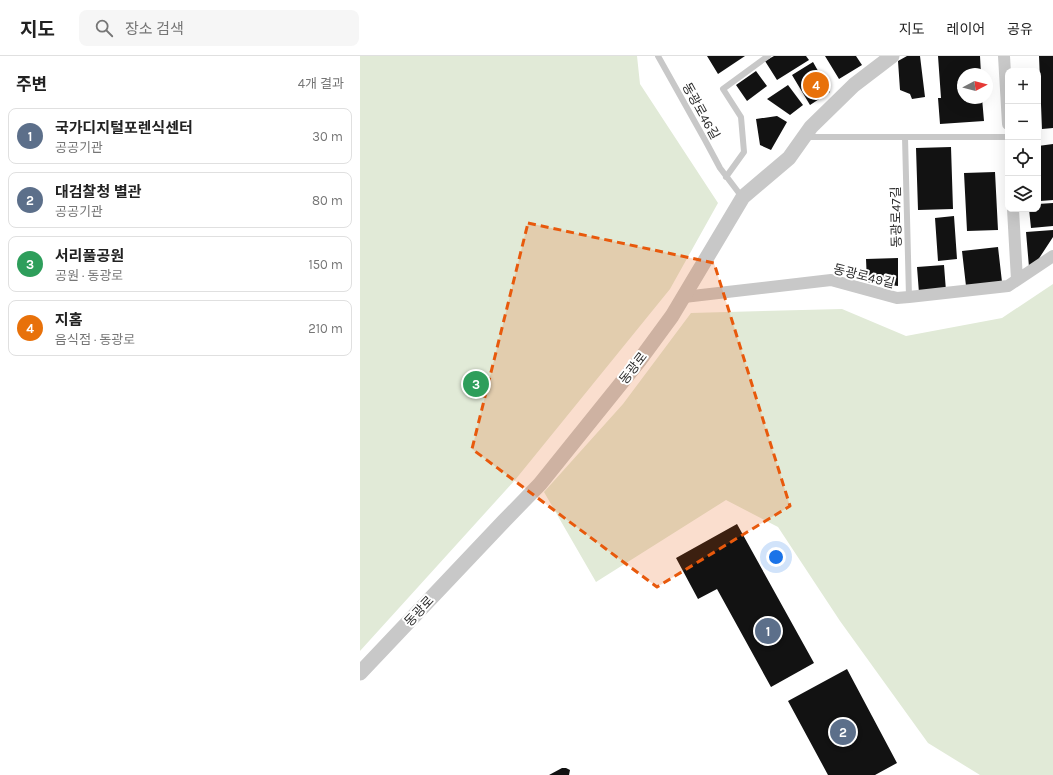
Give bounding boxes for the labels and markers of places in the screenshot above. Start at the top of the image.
pin: 4 [803,70,829,100]
pin: 3 [463,369,489,399]
pin: 1 [755,616,781,646]
pin: 2 [830,717,856,747]

